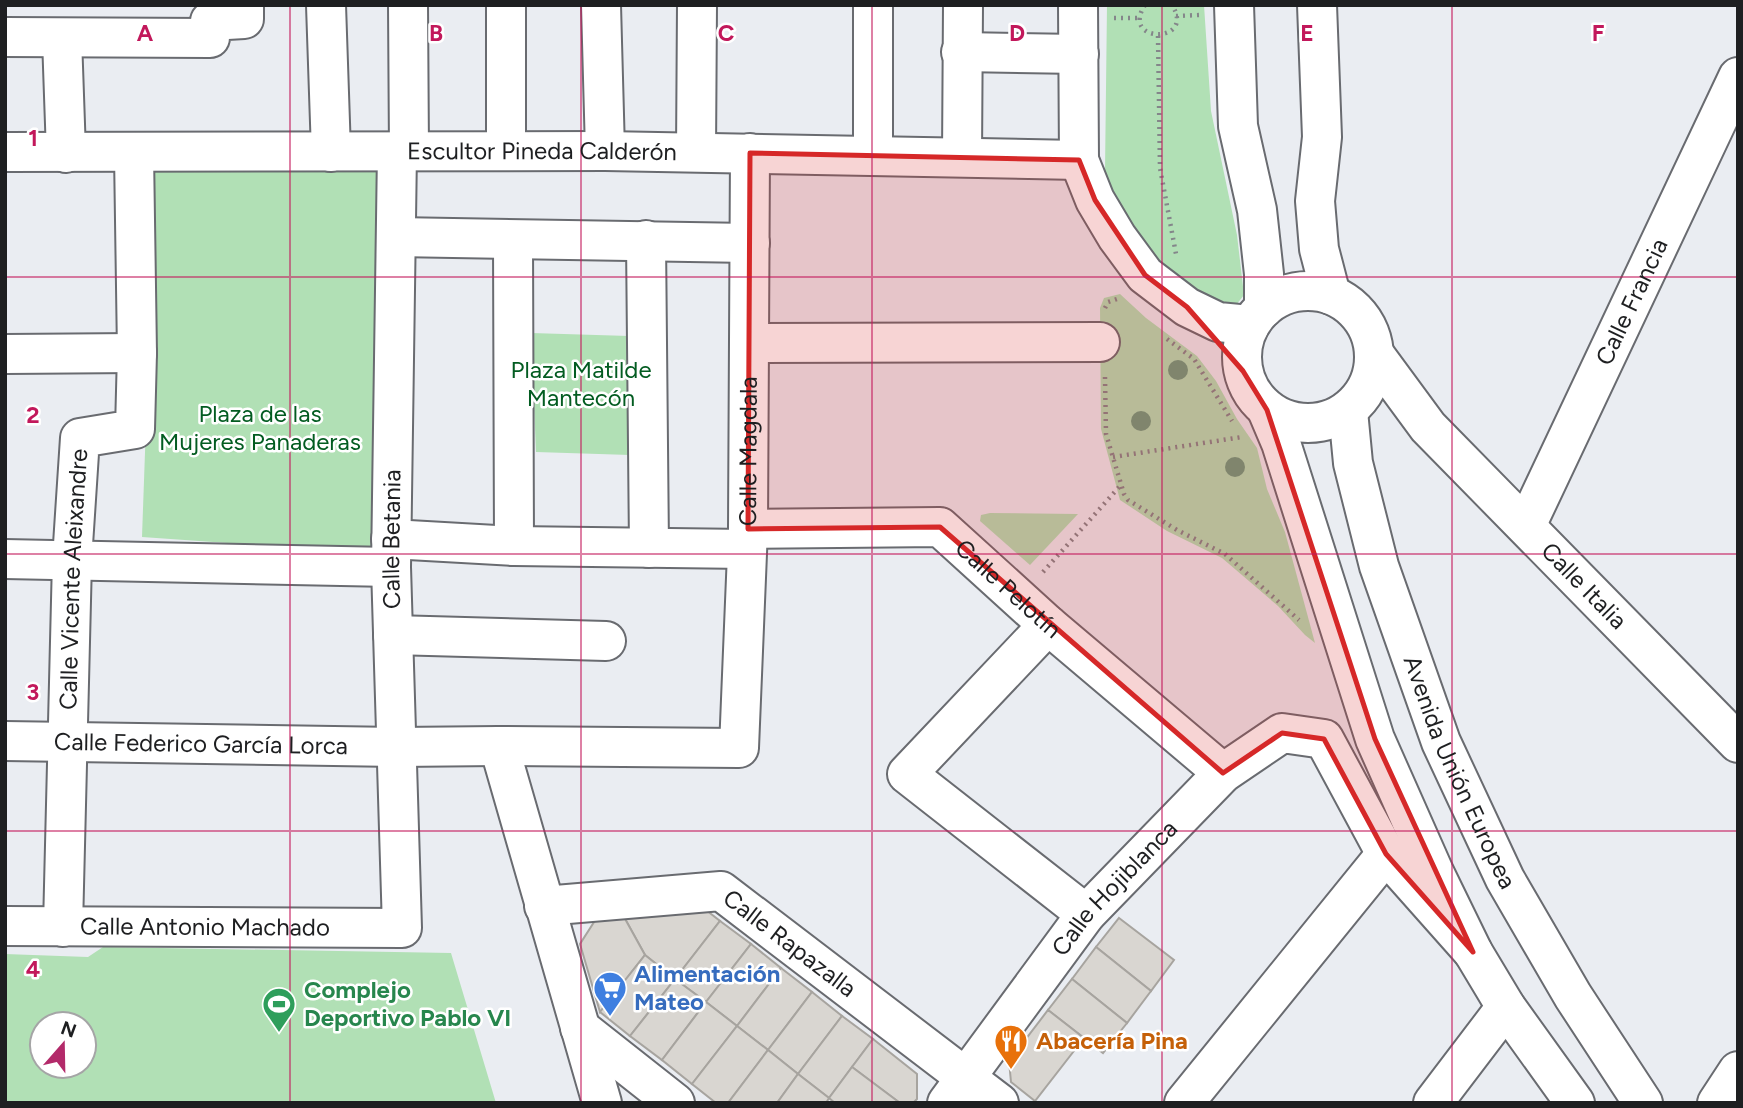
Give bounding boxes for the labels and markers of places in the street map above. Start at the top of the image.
place label: Alimentación Mateo [634,959,780,1016]
supermarket icon: Alimentación Mateo [591,969,629,1018]
place label: Complejo Deportivo Pablo VI [304,975,511,1032]
sports icon: Complejo Deportivo Pablo VI [260,985,298,1034]
restaurant icon: Abacería Pina [992,1022,1030,1071]
place label: Abacería Pina [1036,1026,1188,1055]

